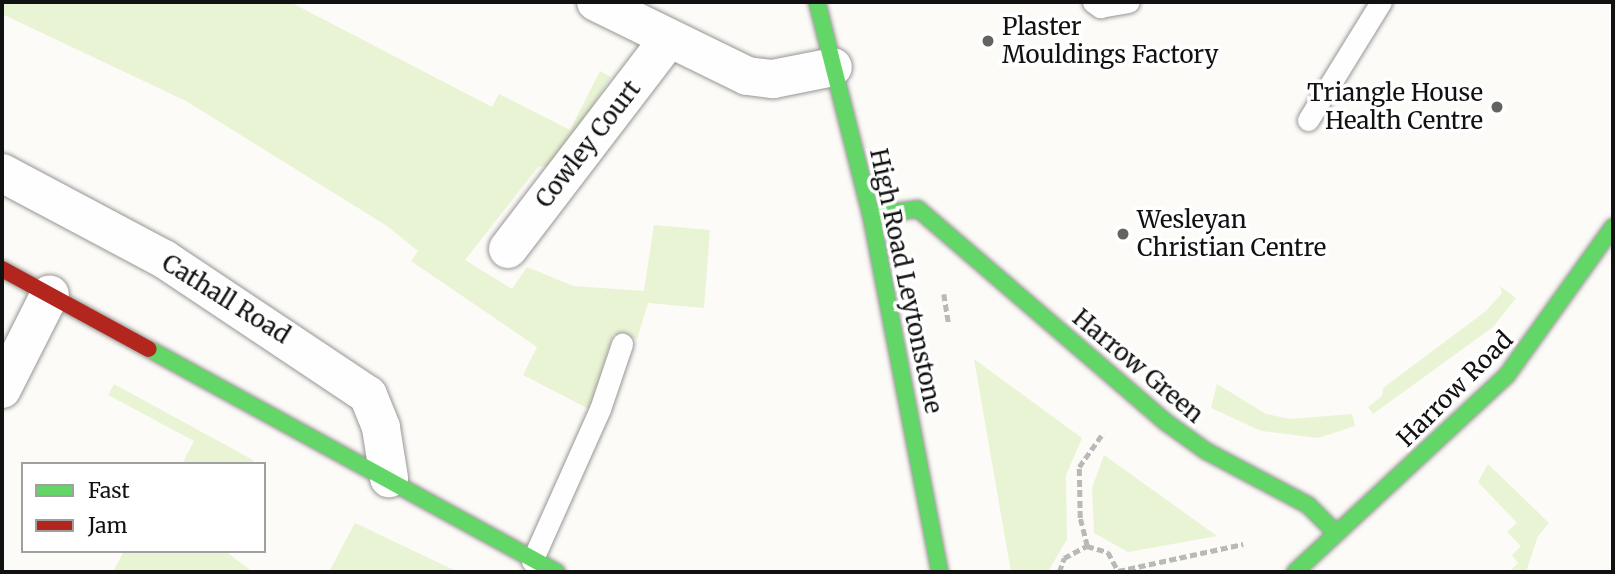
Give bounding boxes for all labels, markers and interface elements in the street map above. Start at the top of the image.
place label: Plaster Mouldings Factory [1002,13,1218,69]
marker: Plaster Mouldings Factory [980,33,996,49]
street label: Cowley Court [529,75,647,213]
place label: Triangle House Health Centre [1307,79,1483,135]
marker: Triangle House Health Centre [1489,99,1505,115]
street label: High Road Leytonstone [864,146,948,416]
place label: Wesleyan Christian Centre [1137,206,1326,262]
marker: Wesleyan Christian Centre [1115,226,1131,242]
street label: Cathall Road [157,248,295,350]
street label: Harrow Green [1067,303,1209,429]
street label: Harrow Road [1391,325,1519,453]
legend [21,462,266,553]
text: Fast [88,477,130,504]
text: Jam [88,512,127,539]

